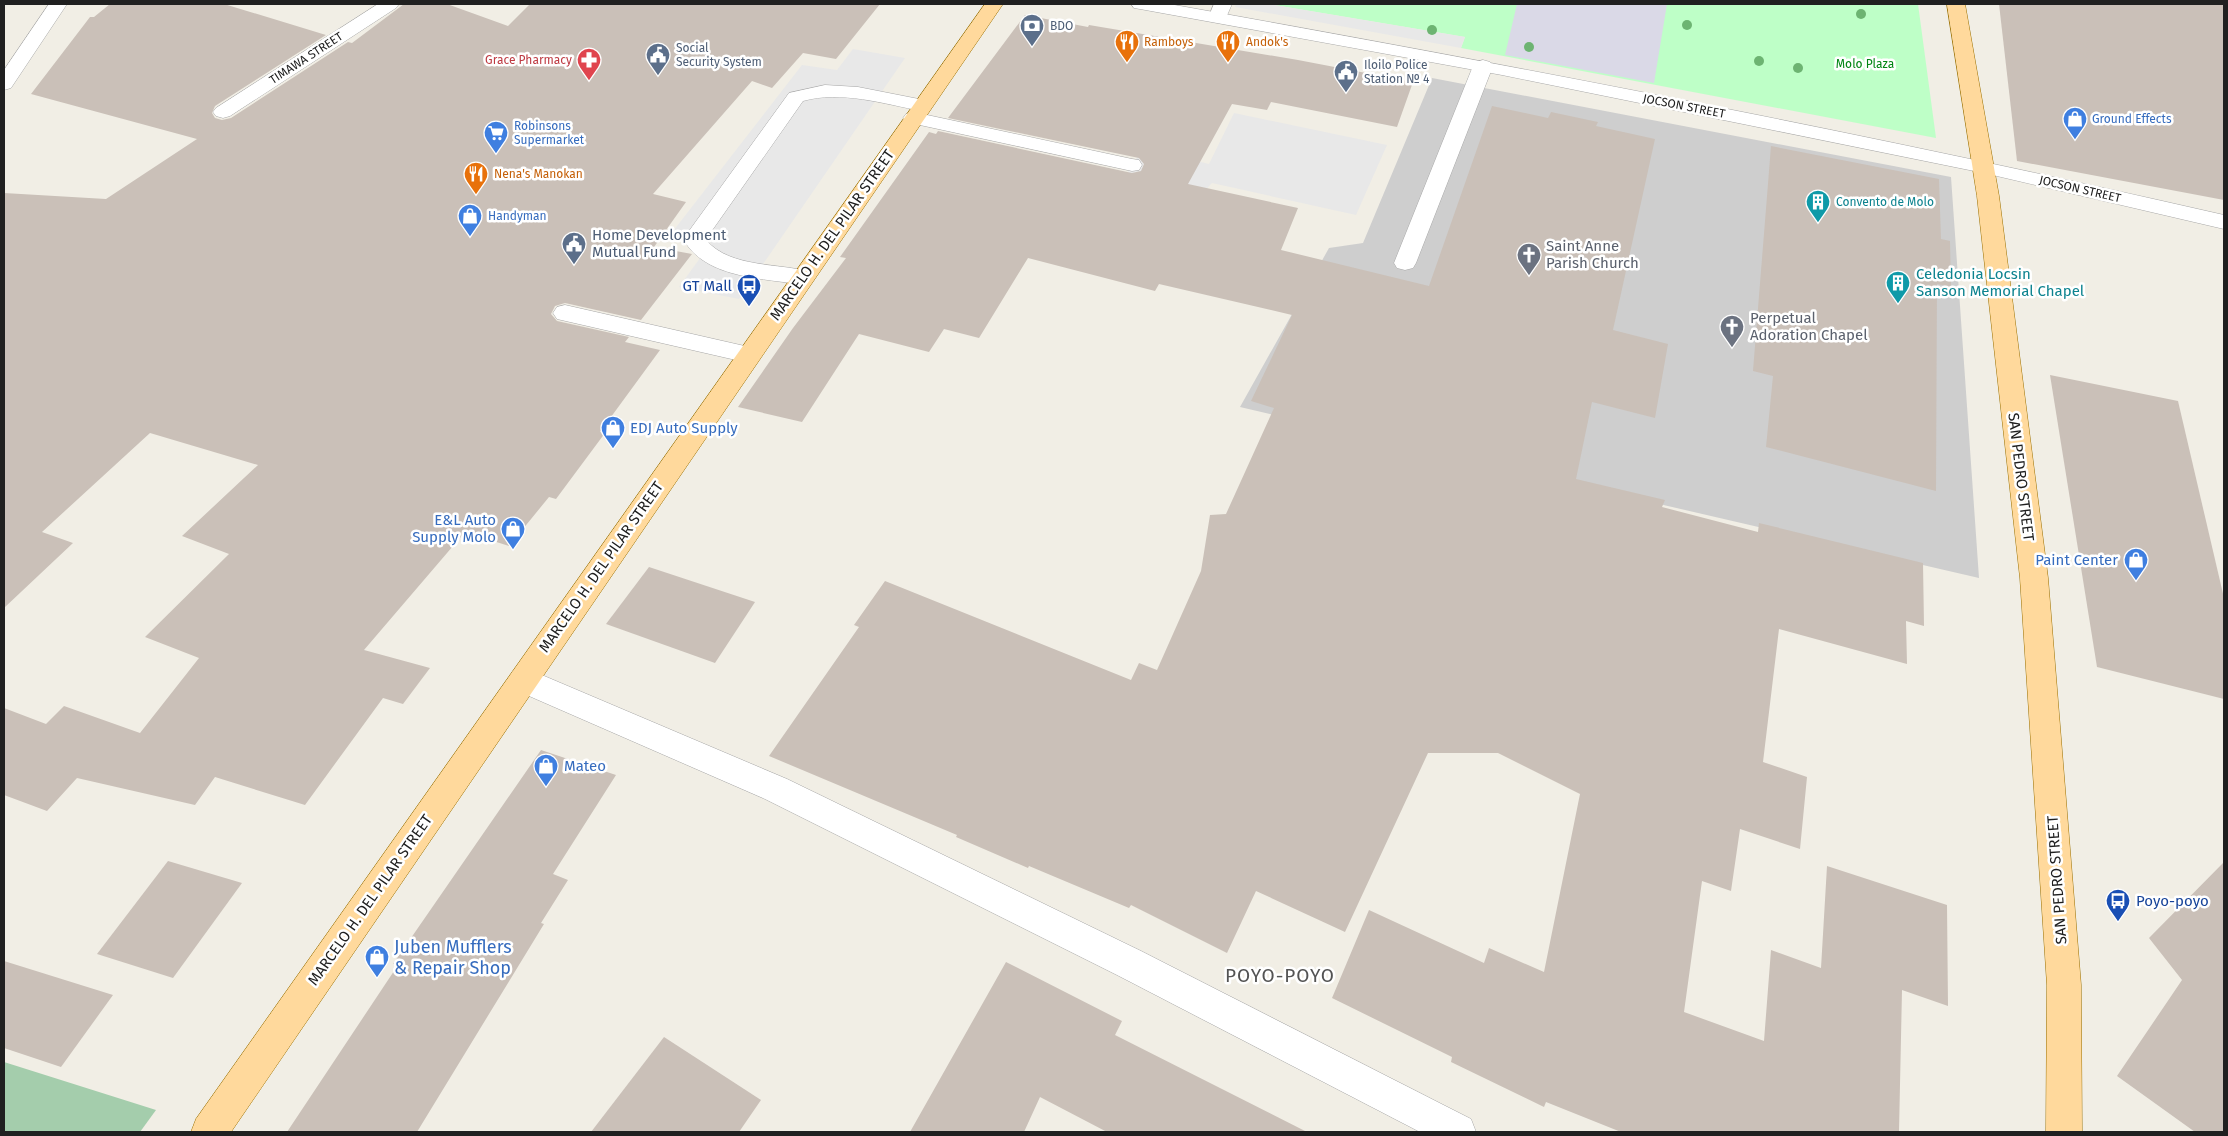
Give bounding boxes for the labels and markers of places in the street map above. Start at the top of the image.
bank icon: BDO [1019,13,1045,47]
place label: BDO [1050,19,1073,33]
restaurant icon: Ramboys [1114,29,1140,63]
restaurant icon: Andok's [1215,29,1241,63]
place label: Ramboys [1144,35,1194,49]
place label: Andok's [1246,35,1289,49]
place label: Social Security System [676,41,762,69]
public building icon: Social Security System [645,42,671,76]
pharmacy icon: Grace Pharmacy [576,47,602,81]
place label: Grace Pharmacy [485,53,572,67]
place label: Iloilo Police Station № 4 [1364,58,1430,86]
public building icon: Iloilo Police Station № 4 [1333,59,1359,93]
shop icon: Ground Effects [2062,106,2088,140]
place label: Ground Effects [2092,112,2172,126]
place label: Robinsons Supermarket [514,119,585,147]
supermarket icon: Robinsons Supermarket [483,120,509,154]
restaurant icon: Nena's Manokan [463,161,489,195]
place label: Nena's Manokan [494,167,583,181]
building icon: Convento de Molo [1805,189,1831,223]
place label: Convento de Molo [1836,195,1934,209]
shop icon: Handyman [457,203,483,237]
place label: Handyman [488,209,547,223]
place label: Home Development Mutual Fund [592,226,727,261]
public building icon: Home Development Mutual Fund [561,231,587,265]
place label: Saint Anne Parish Church [1546,237,1639,272]
church icon: Saint Anne Parish Church [1516,242,1542,276]
place label: Celedonia Locsin Sanson Memorial Chapel [1916,265,2085,300]
building icon: Celedonia Locsin Sanson Memorial Chapel [1885,270,1911,304]
bus stop icon: GT Mall [736,273,762,307]
place label: GT Mall [683,277,733,295]
place label: Perpetual Adoration Chapel [1750,309,1868,344]
church icon: Perpetual Adoration Chapel [1719,314,1745,348]
shop icon: EDJ Auto Supply [600,415,626,449]
place label: EDJ Auto Supply [630,419,738,437]
place label: E&L Auto Supply Molo [412,511,496,546]
shop icon: E&L Auto Supply Molo [500,516,526,550]
shop icon: Paint Center [2123,547,2149,581]
place label: Paint Center [2035,551,2118,569]
shop icon: Mateo [533,753,559,787]
place label: Mateo [564,757,606,775]
bus stop icon: Poyo-poyo [2105,888,2131,922]
place label: Poyo-poyo [2136,892,2209,910]
place label: Juben Mufflers & Repair Shop [394,936,512,979]
shop icon: Juben Mufflers & Repair Shop [364,944,390,978]

